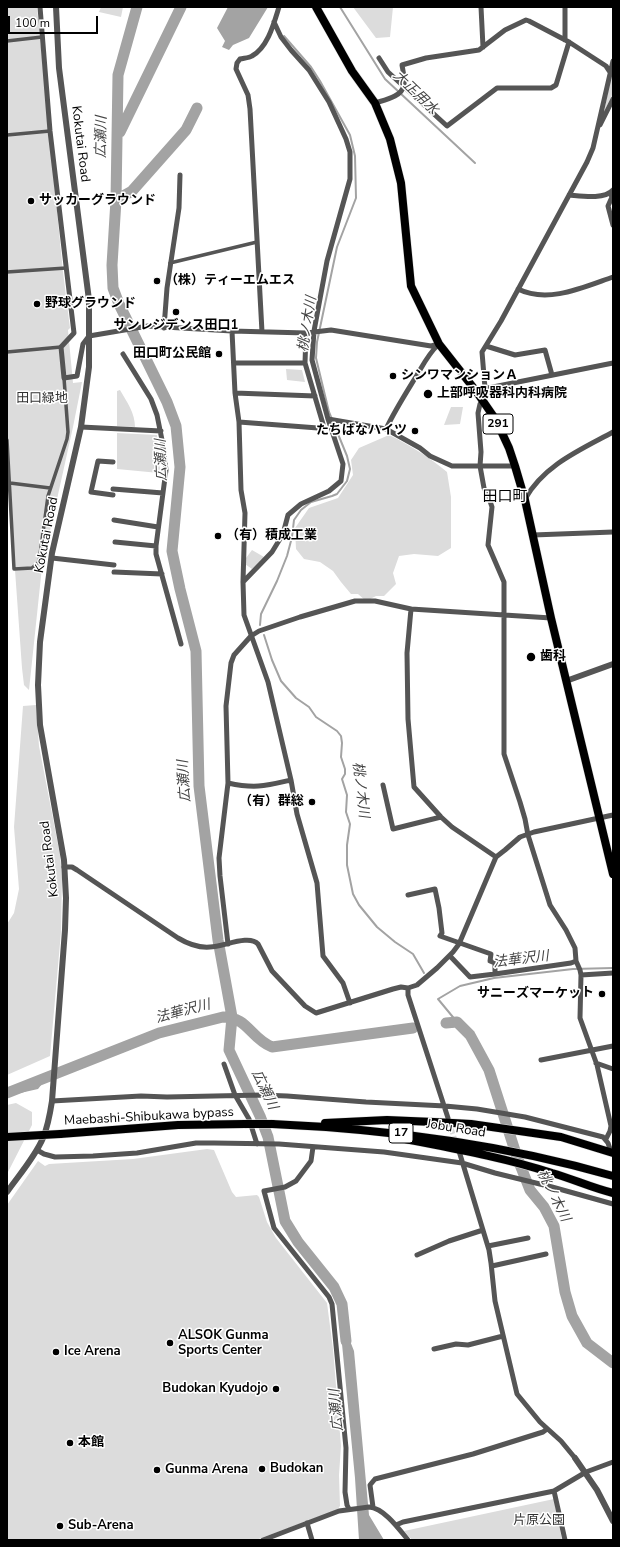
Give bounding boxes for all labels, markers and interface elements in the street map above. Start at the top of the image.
scale bar [10,8,100,34]
text: 100 m [15,15,50,31]
water label: 大正用水 [389,68,441,118]
street label: Kokutai Road [68,105,92,183]
water label: 広瀬川 [93,116,111,158]
place label: サッカーグラウンド [39,193,156,209]
marker: サッカーグラウンド [26,196,36,206]
place label: （株）ティーエムエス [165,273,295,289]
marker: （株）ティーエムエス [152,276,162,286]
water label: 桃ノ木川 [295,295,321,353]
place label: 野球グラウンド [45,296,136,312]
marker: 野球グラウンド [32,299,42,309]
marker: サンレジデンス田口1 [171,307,181,317]
place label: サンレジデンス田口1 [114,318,238,334]
place label: 田口町公民館 [133,346,211,362]
marker: 田口町公民館 [214,349,224,359]
place label: シンワマンションＡ [401,368,518,384]
marker: シンワマンションＡ [388,371,398,381]
place label: 上部呼吸器科内科病院 [437,386,567,402]
marker: 上部呼吸器科内科病院 [422,388,434,400]
park label: 田口緑地 [16,391,68,407]
road number: 291 [483,414,513,434]
place label: たちばなハイツ [316,423,407,439]
marker: たちばなハイツ [410,426,420,436]
water label: 広瀬川 [153,439,171,481]
district label: 田口町 [483,488,527,506]
street label: Kokutai Road [32,496,62,574]
place label: （有）積成工業 [226,528,317,544]
marker: （有）積成工業 [213,531,223,541]
place label: 歯科 [540,649,566,665]
marker: 歯科 [525,651,537,663]
water label: 広瀬川 [175,759,195,803]
water label: 桃ノ木川 [348,761,372,819]
place label: （有）群総 [239,794,304,810]
marker: （有）群総 [307,797,317,807]
street label: Kokutai Road [38,820,62,898]
water label: 法華沢川 [492,948,550,972]
place label: サニーズマーケット [477,986,594,1002]
marker: サニーズマーケット [597,989,607,999]
water label: 法華沢川 [154,997,212,1027]
water label: 広瀬川 [248,1067,280,1113]
street label: Maebashi-Shibukawa bypass [64,1105,234,1129]
street label: Jobu Road [425,1117,487,1141]
road number: 17 [389,1123,413,1143]
water label: 桃ノ木川 [533,1167,573,1225]
place label: ALSOK Gunma Sports Center [178,1328,269,1359]
marker: ALSOK Gunma Sports Center [165,1338,175,1348]
place label: Ice Arena [64,1344,121,1360]
marker: Ice Arena [51,1347,61,1357]
place label: Budokan Kyudojo [162,1381,268,1397]
marker: Budokan Kyudojo [271,1384,281,1394]
water label: 広瀬川 [327,1388,347,1432]
place label: 本館 [78,1435,104,1451]
marker: 本館 [65,1438,75,1448]
place label: Budokan [270,1461,323,1477]
place label: Gunma Arena [165,1462,248,1478]
marker: Budokan [257,1464,267,1474]
marker: Gunma Arena [152,1465,162,1475]
park label: 片原公園 [513,1513,565,1529]
place label: Sub-Arena [68,1518,134,1534]
marker: Sub-Arena [55,1521,65,1531]

